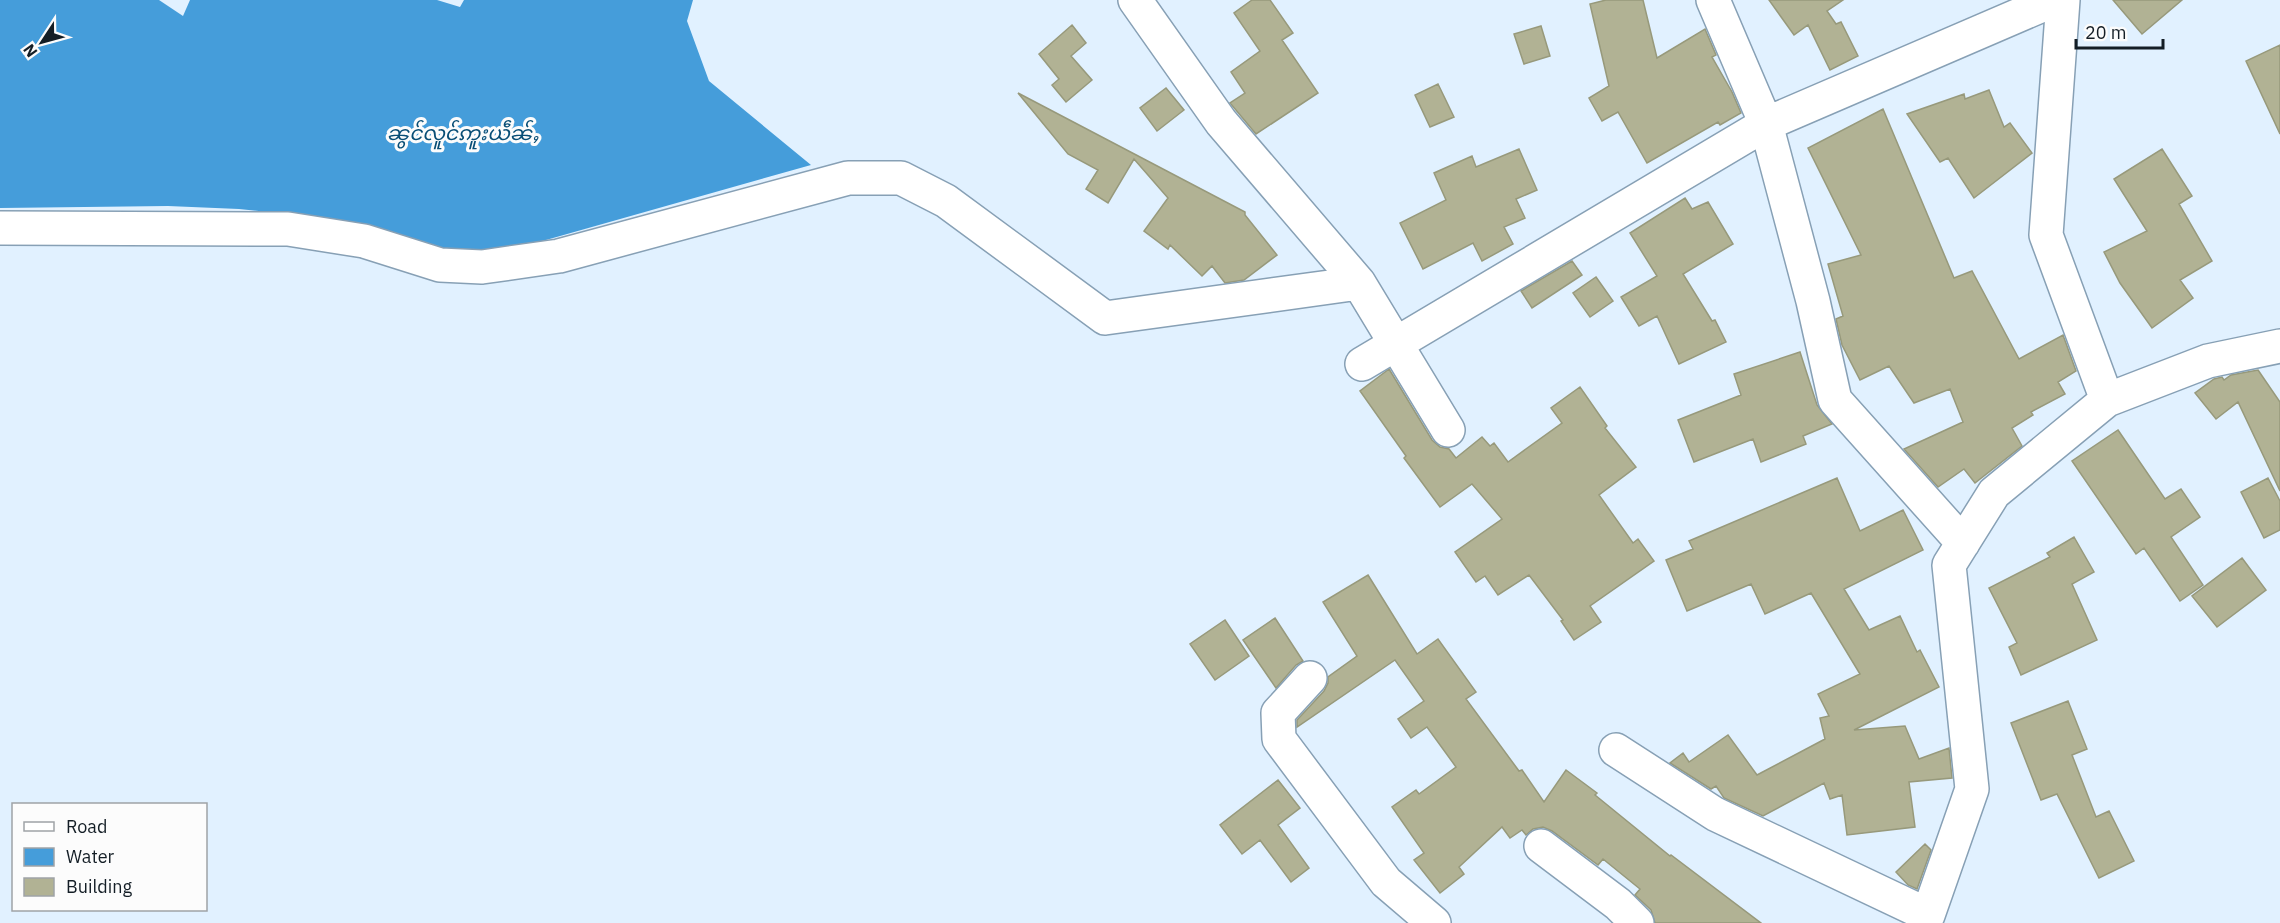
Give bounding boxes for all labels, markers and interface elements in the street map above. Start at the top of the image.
north arrow [12,12,72,72]
scale bar [2076,12,2163,50]
text: 20 m [2085,21,2127,44]
text: N [18,40,41,61]
water label: ၼွင်လူင်ဢူးယဵၼ်ႇ [387,119,539,150]
legend [12,803,207,911]
text: Road [66,815,107,838]
text: Water [66,845,115,868]
text: Building [66,875,133,898]

